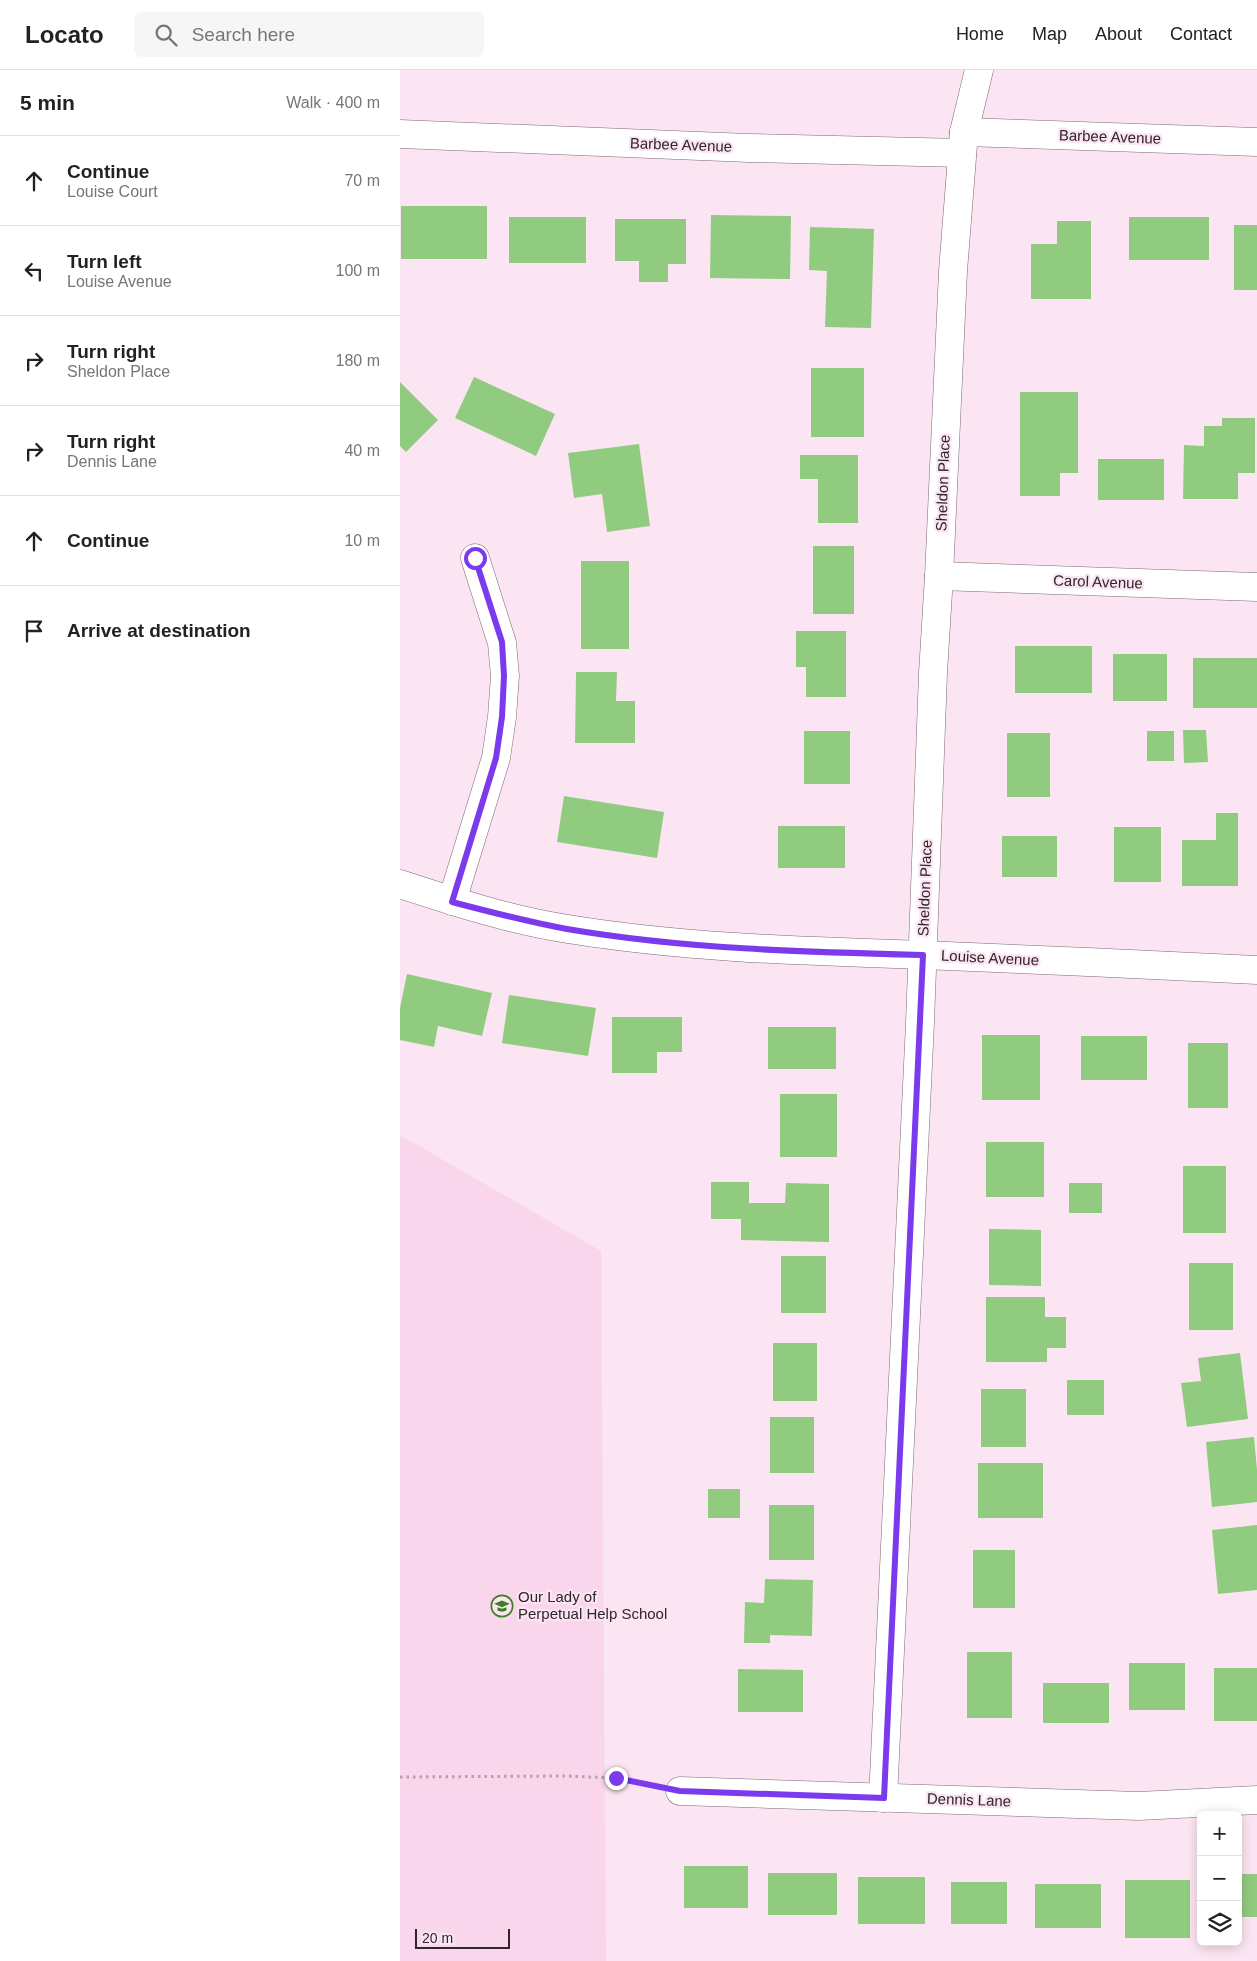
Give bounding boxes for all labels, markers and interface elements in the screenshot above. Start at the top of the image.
search box [134,12,484,57]
text: Locato [25,21,104,48]
icon: search [152,21,180,49]
text: Search here [192,24,295,45]
text: Home [956,24,1004,44]
text: Map [1032,24,1067,44]
text: About [1095,24,1142,44]
text: Contact [1170,24,1232,44]
text: 5 min [20,91,75,114]
text: Walk · 400 m [286,94,380,111]
street label: Barbee Avenue [1059,126,1161,147]
street label: Barbee Avenue [630,134,732,155]
text: Continue [67,161,149,182]
icon: ahead [20,167,48,195]
text: 70 m [344,172,380,189]
text: Louise Court [67,183,158,200]
text: Turn left [67,251,142,272]
icon: left [20,257,48,285]
text: 100 m [336,262,380,279]
text: Louise Avenue [67,273,172,290]
text: Turn right [67,341,155,362]
icon: right [20,347,48,375]
text: 180 m [336,352,380,369]
text: Sheldon Place [67,363,170,380]
text: Turn right [67,431,155,452]
street label: Sheldon Place [932,434,953,532]
icon: right [20,437,48,465]
text: 40 m [344,442,380,459]
text: Dennis Lane [67,453,157,470]
icon: ahead [20,527,48,555]
text: Continue [67,530,149,551]
text: 10 m [344,532,380,549]
route start [464,547,487,570]
street label: Carol Avenue [1053,571,1143,592]
icon: arrive [20,617,48,645]
text: Arrive at destination [67,620,251,641]
street label: Sheldon Place [914,839,935,937]
street label: Louise Avenue [941,946,1039,969]
place label: Our Lady of Perpetual Help School [518,1588,667,1622]
school or university icon: Our Lady of Perpetual Help School [490,1594,514,1618]
route end [605,1767,628,1790]
street label: Dennis Lane [927,1790,1011,1809]
map controls [1197,1811,1242,1946]
button: + [1197,1811,1242,1856]
button: − [1197,1856,1242,1901]
button: layers [1197,1901,1242,1946]
scale bar [415,1926,510,1949]
text: 20 m [422,1930,453,1946]

